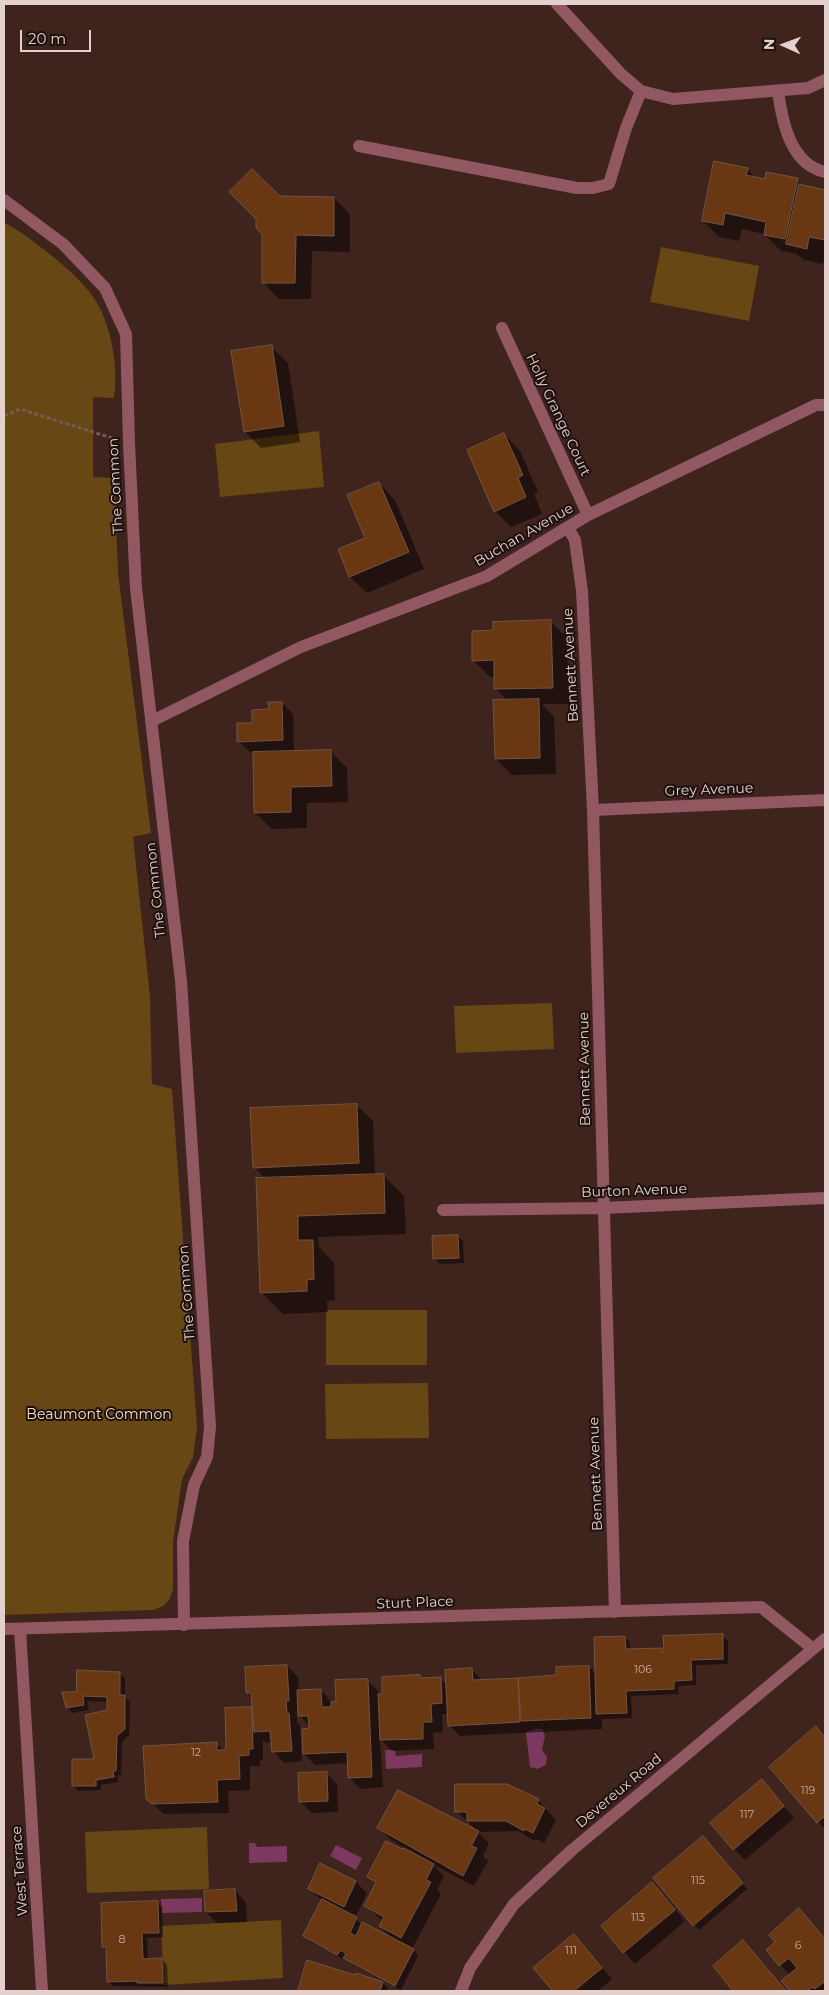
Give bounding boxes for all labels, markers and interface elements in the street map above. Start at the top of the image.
scale bar [22,20,94,52]
north arrow [759,20,809,70]
text: 20 m [28,29,66,48]
text: N [760,39,778,50]
street label: Holly Grange Court [522,351,594,479]
street label: The Common [105,438,127,534]
street label: Buchan Avenue [472,500,576,570]
street label: Bennett Avenue [560,608,582,722]
street label: Grey Avenue [664,780,754,800]
street label: The Common [143,841,169,939]
street label: Bennett Avenue [576,1012,594,1126]
street label: Burton Avenue [581,1181,687,1201]
street label: The Common [175,1245,199,1341]
park label: Beaumont Common [26,1407,172,1423]
street label: Bennett Avenue [586,1417,606,1531]
street label: Sturt Place [376,1593,454,1613]
house number: 106 [634,1663,652,1677]
house number: 12 [191,1746,201,1760]
street label: Devereux Road [573,1750,665,1832]
house number: 119 [801,1784,815,1798]
house number: 117 [740,1808,754,1822]
street label: West Terrace [8,1825,32,1917]
house number: 115 [691,1874,705,1888]
house number: 113 [631,1911,645,1925]
house number: 8 [118,1933,126,1947]
house number: 6 [795,1939,801,1953]
house number: 111 [565,1944,577,1958]

